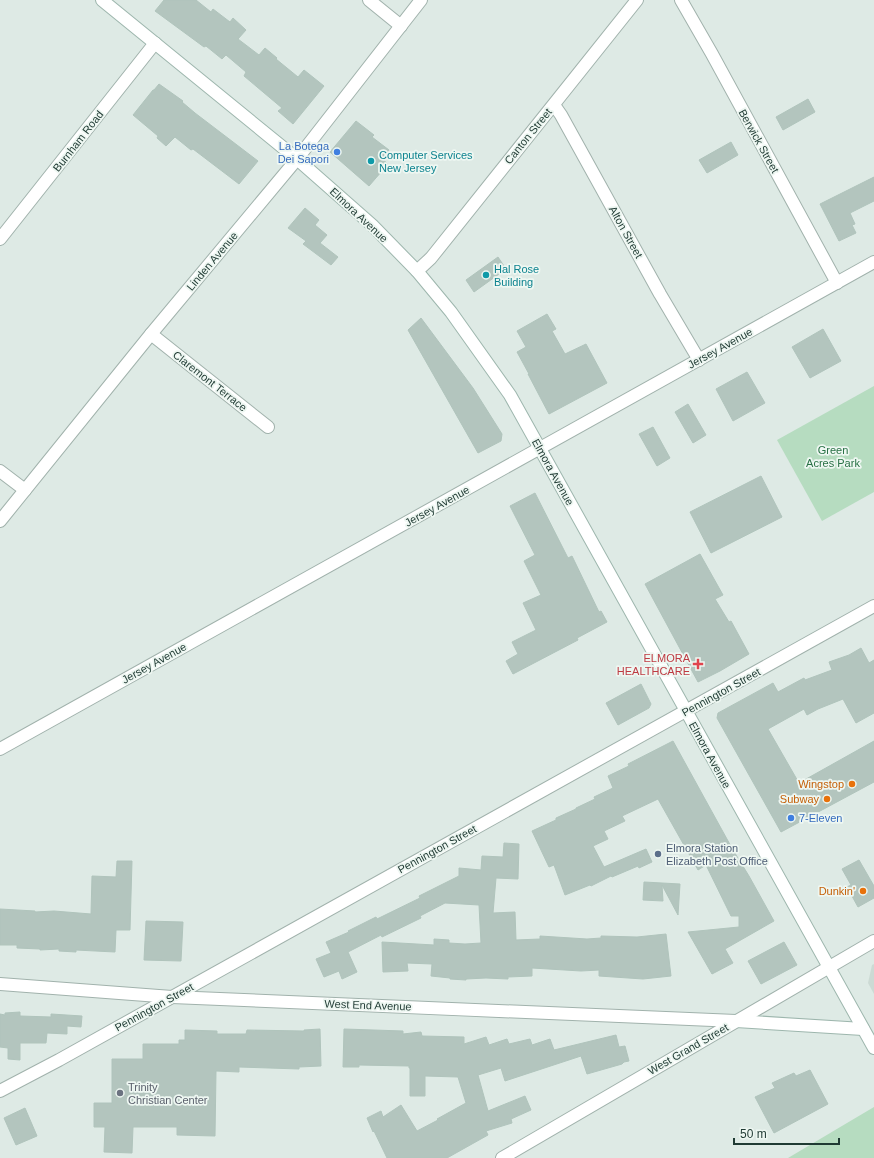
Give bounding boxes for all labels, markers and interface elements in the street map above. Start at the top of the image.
street label: Canton Street [502,106,554,166]
street label: Berwick Street [737,107,781,175]
street label: Burnham Road [50,108,106,174]
place label: La Botega Dei Sapori [278,140,330,165]
marker: La Botega Dei Sapori [332,147,342,157]
place label: Computer Services New Jersey [379,149,473,174]
marker: Computer Services New Jersey [366,156,376,166]
street label: Elmora Avenue [328,185,390,245]
street label: Alton Street [607,204,645,260]
street label: Linden Avenue [184,229,240,293]
place label: Hal Rose Building [494,263,539,288]
marker: Hal Rose Building [481,270,491,280]
street label: Jersey Avenue [686,325,754,371]
street label: Claremont Terrace [171,348,249,414]
street label: Elmora Avenue [530,437,576,507]
park label: Green Acres Park [806,444,860,469]
street label: Jersey Avenue [403,483,471,529]
street label: Jersey Avenue [120,640,188,686]
place label: ELMORA HEALTHCARE [617,652,691,677]
marker: ELMORA HEALTHCARE [693,659,703,669]
street label: Pennington Street [680,665,762,719]
street label: Elmora Avenue [687,720,733,790]
place label: Wingstop [798,778,844,790]
marker: Wingstop [847,779,857,789]
place label: Subway [780,793,819,805]
marker: Subway [822,794,832,804]
place label: 7-Eleven [799,812,842,824]
marker: 7-Eleven [786,813,796,823]
street label: Pennington Street [396,822,478,876]
place label: Elmora Station Elizabeth Post Office [666,842,768,867]
marker: Elmora Station Elizabeth Post Office [653,849,663,859]
place label: Dunkin' [819,885,855,897]
marker: Dunkin' [858,886,868,896]
street label: Pennington Street [113,980,195,1034]
street label: West End Avenue [324,997,412,1013]
street label: West Grand Street [646,1021,730,1077]
place label: Trinity Christian Center [128,1081,208,1106]
marker: Trinity Christian Center [115,1088,125,1098]
scale bar [734,1120,839,1146]
text: 50 m [740,1127,767,1141]

